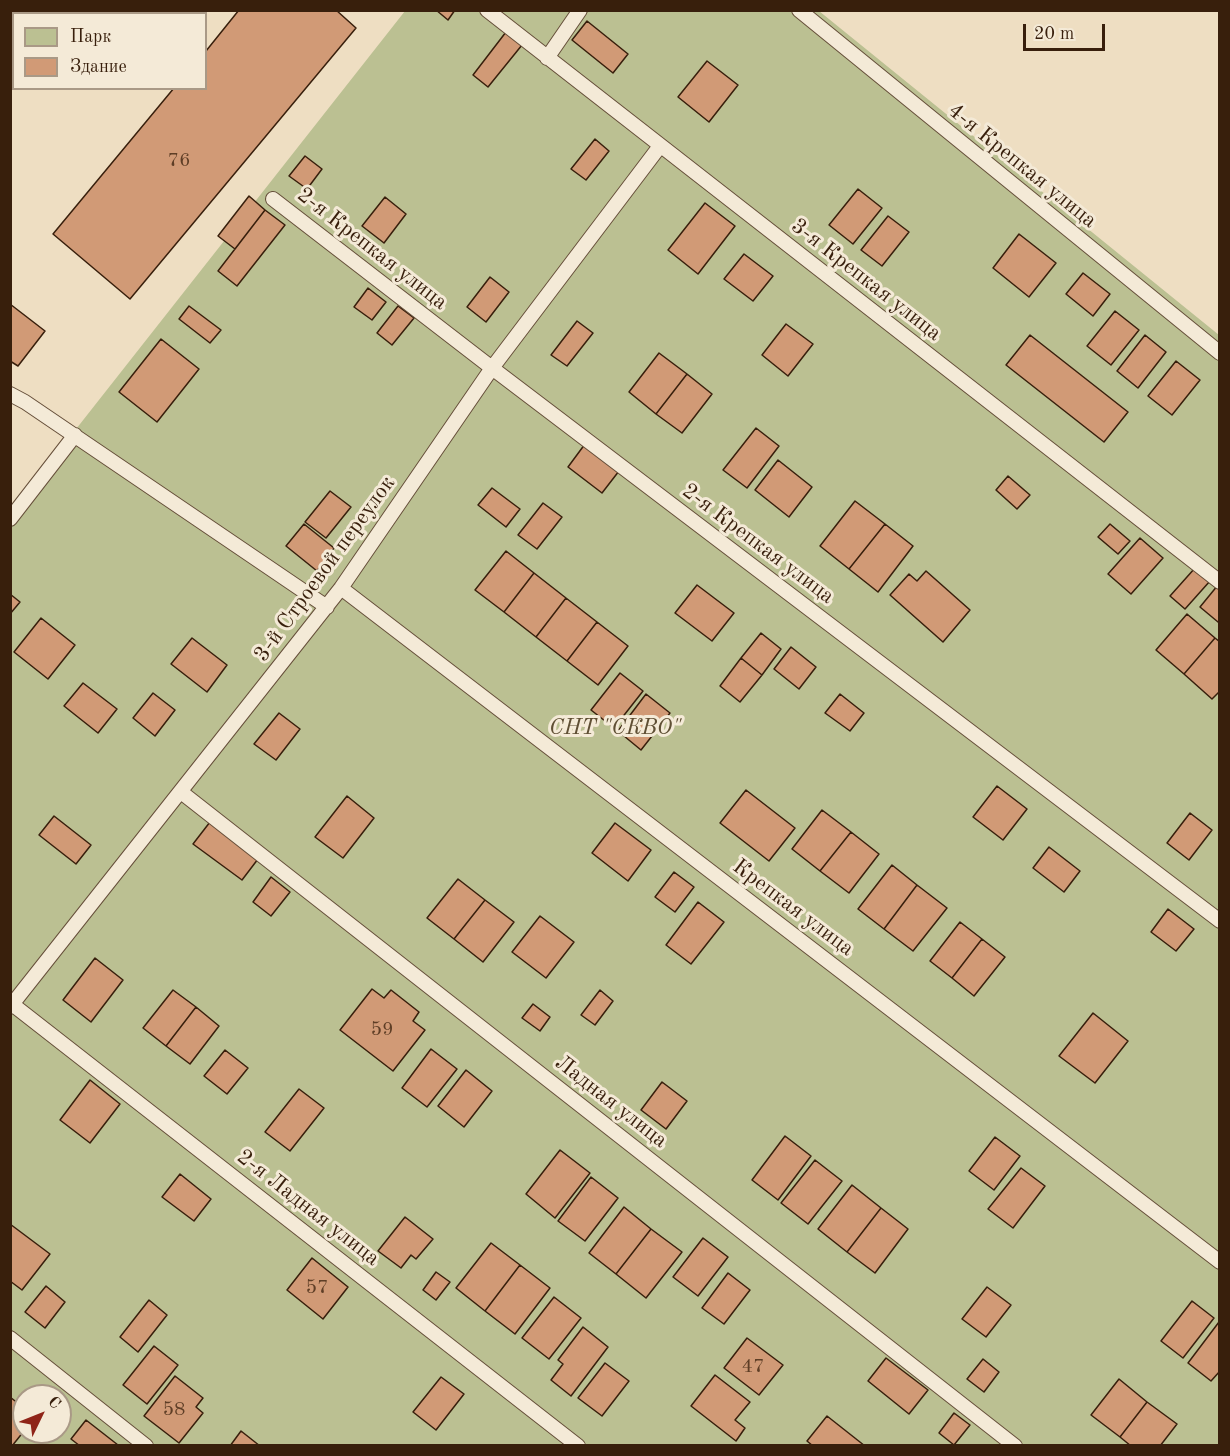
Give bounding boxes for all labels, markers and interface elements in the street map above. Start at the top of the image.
legend [12,12,207,90]
scale bar [1026,12,1108,50]
text: 20 m [1034,25,1074,43]
text: Парк [70,28,111,46]
text: Здание [70,58,127,76]
street label: 4-я Крепкая улица [942,98,1102,234]
house number: 76 [167,149,191,173]
street label: 2-я Крепкая улица [291,182,453,316]
street label: 3-я Крепкая улица [785,213,947,347]
street label: 3-й Строевой переулок [249,471,401,667]
street label: 2-я Крепкая улица [677,478,839,610]
park label: СНТ "СКВО" [549,715,681,741]
street label: Крепкая улица [727,854,859,962]
house number: 59 [370,1018,394,1042]
street label: Ладная улица [549,1050,673,1154]
street label: 2-я Ладная улица [231,1144,385,1272]
house number: 57 [305,1276,329,1300]
house number: 47 [741,1355,765,1379]
north arrow [12,1384,72,1444]
text: С [44,1394,63,1412]
house number: 58 [162,1398,186,1422]

